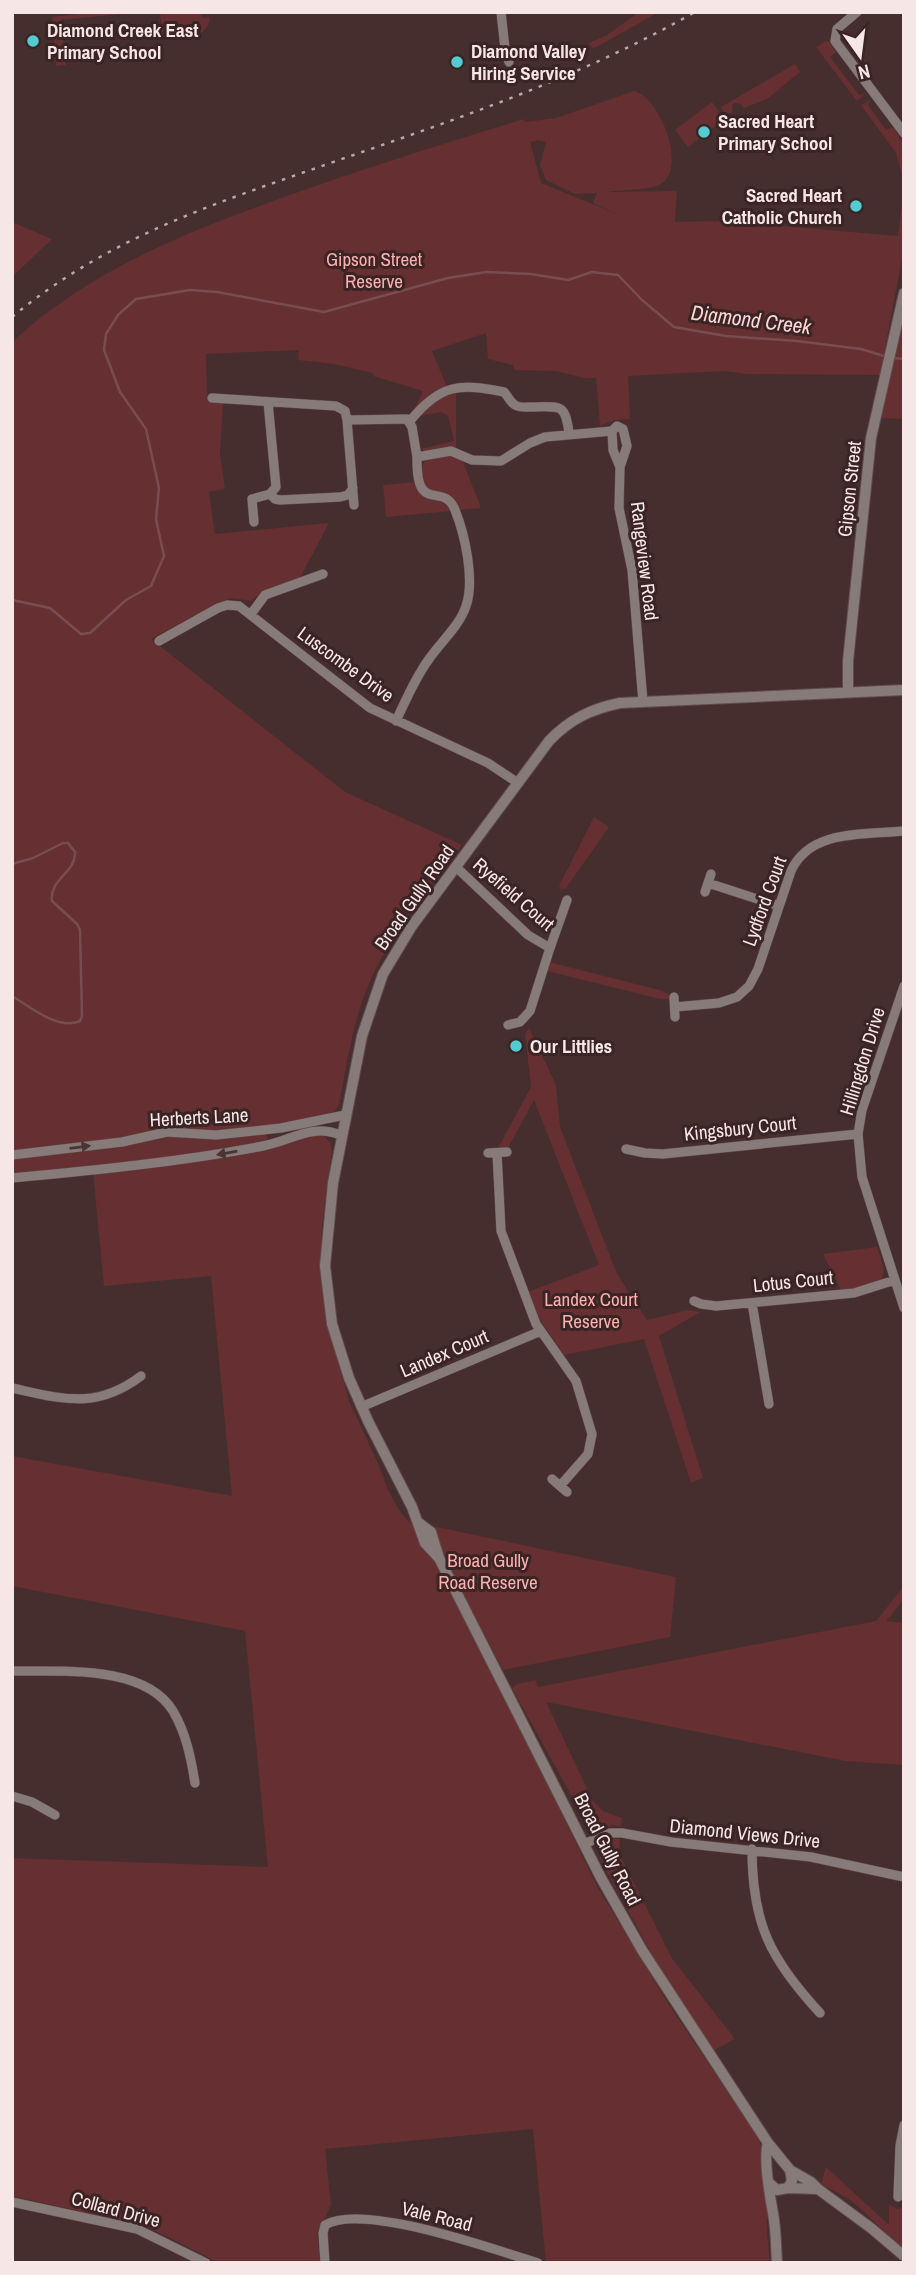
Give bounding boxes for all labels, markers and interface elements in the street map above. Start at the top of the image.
place label: Diamond Creek East Primary School [47,17,199,65]
north arrow [825,21,895,91]
marker: Diamond Creek East Primary School [25,33,41,49]
place label: Diamond Valley Hiring Service [471,38,587,86]
marker: Diamond Valley Hiring Service [449,54,465,70]
text: N [856,59,873,86]
place label: Sacred Heart Primary School [718,108,832,156]
marker: Sacred Heart Primary School [696,124,712,140]
place label: Sacred Heart Catholic Church [722,182,842,230]
marker: Sacred Heart Catholic Church [848,198,864,214]
park label: Gipson Street Reserve [326,246,423,294]
water label: Diamond Creek [689,298,814,341]
street label: Gipson Street [831,439,867,538]
street label: Rangeview Road [625,500,665,622]
street label: Luscombe Drive [292,620,400,708]
street label: Broad Gully Road [368,839,460,955]
street label: Ryefield Court [468,852,561,937]
street label: Lydford Court [736,852,792,950]
street label: Hillingdon Drive [833,1004,891,1118]
place label: Our Littlies [530,1033,612,1059]
marker: Our Littlies [508,1038,524,1054]
street label: Herberts Lane [149,1101,249,1133]
street label: Kingsbury Court [683,1109,798,1147]
one-way arrow [69,1142,91,1153]
one-way arrow [216,1148,238,1159]
street label: Lotus Court [752,1264,835,1298]
park label: Landex Court Reserve [544,1286,638,1334]
street label: Landex Court [396,1323,493,1383]
park label: Broad Gully Road Reserve [438,1547,538,1595]
street label: Broad Gully Road [569,1788,647,1910]
street label: Diamond Views Drive [668,1812,822,1854]
street label: Collard Drive [69,2185,163,2233]
street label: Vale Road [399,2195,475,2237]

